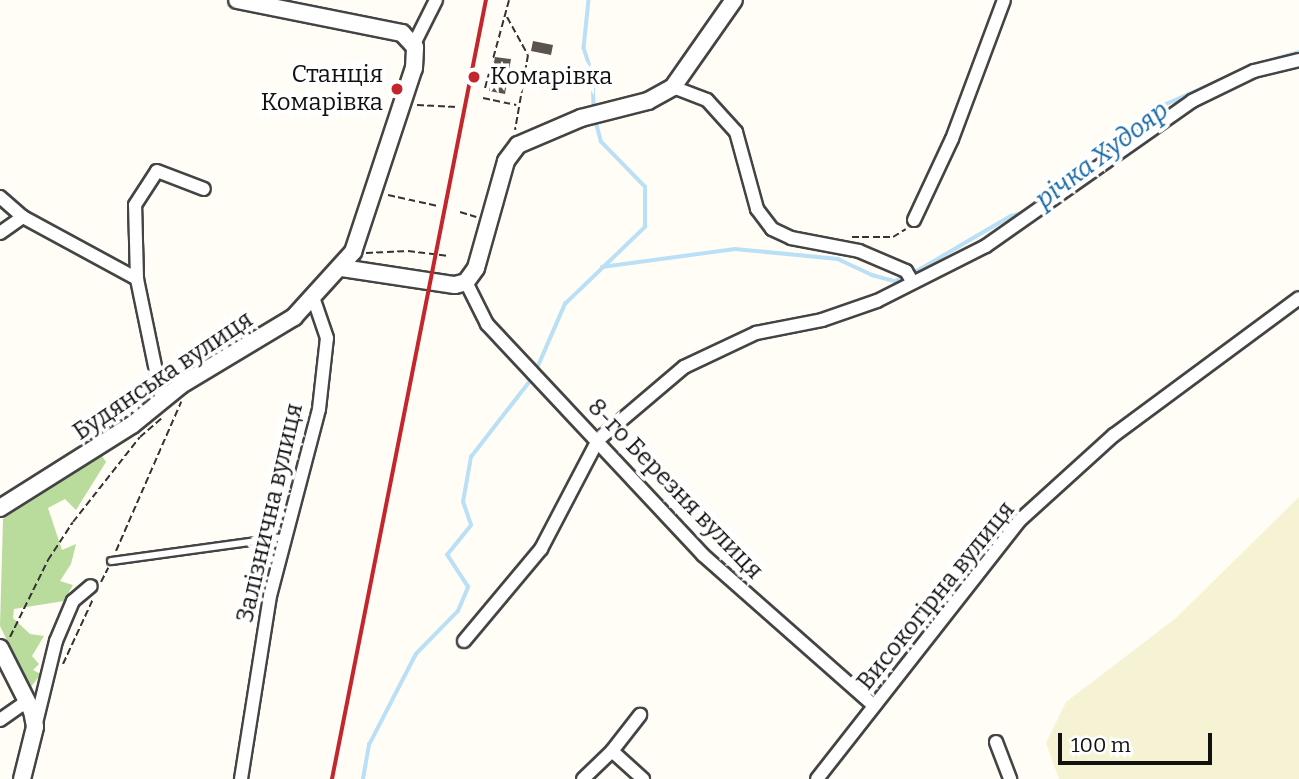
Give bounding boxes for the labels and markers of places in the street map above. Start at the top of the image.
place label: Станція Комарівка [261,61,383,117]
place label: Комарівка [490,63,612,91]
marker: Комарівка [464,67,484,87]
marker: Станція Комарівка [389,81,405,97]

